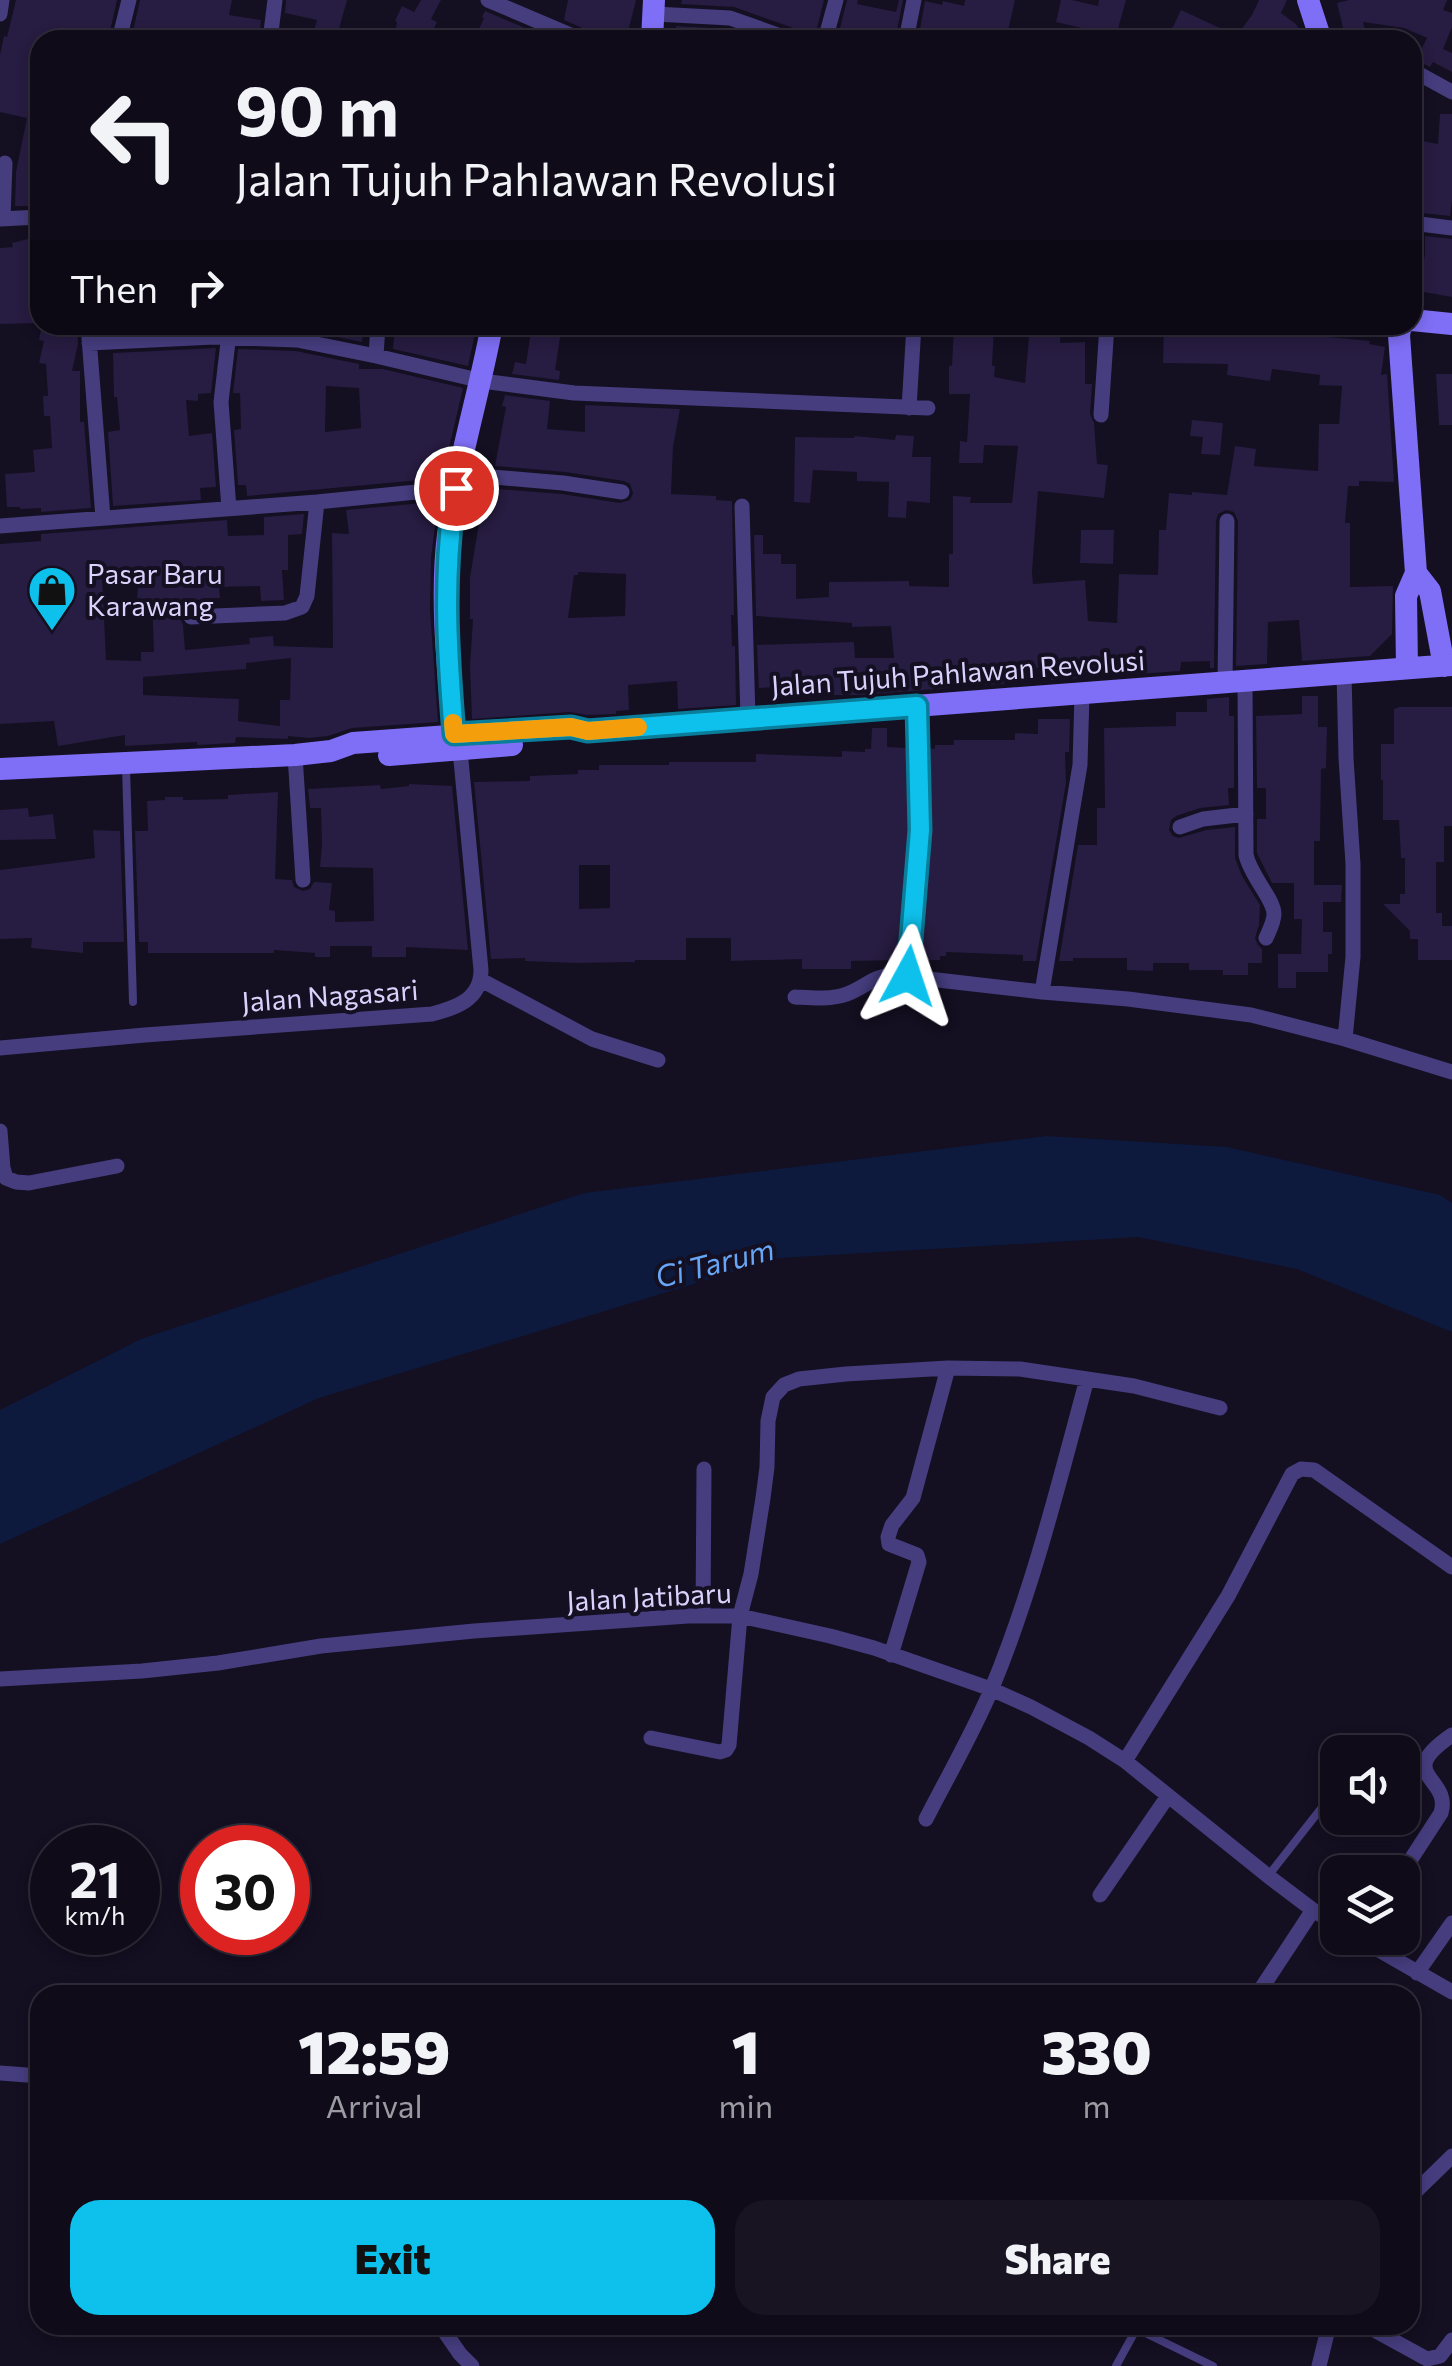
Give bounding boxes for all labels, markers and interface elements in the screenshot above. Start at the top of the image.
text: 90 m [235,65,399,150]
icon: left [70,70,200,200]
text: Jalan Tujuh Pahlawan Revolusi [235,150,837,205]
icon: right [178,260,233,315]
text: Then [70,264,158,311]
pin [414,446,499,531]
icon: arrive [429,461,484,516]
place label: Pasar Baru Karawang [87,556,223,622]
shop icon: Pasar Baru Karawang [26,564,78,632]
street label: Jalan Tujuh Pahlawan Revolusi [770,642,1146,702]
position arrow [856,924,960,1028]
street label: Jalan Nagasari [240,972,419,1018]
water label: Ci Tarum [651,1229,778,1294]
street label: Jalan Jatibaru [565,1575,732,1617]
map controls [1320,1735,1420,1955]
button: sound [1320,1735,1420,1835]
speed limit sign: 30 [180,1825,310,1955]
text: 21 [69,1847,121,1908]
button: layers [1320,1855,1420,1955]
text: km/h [65,1900,125,1930]
text: 12:59 [298,2013,450,2086]
text: 1 [732,2013,760,2086]
text: 330 [1041,2013,1152,2086]
text: Arrival [326,2085,423,2125]
text: min [719,2085,773,2125]
text: m [1083,2085,1110,2125]
button: Exit [70,2200,715,2315]
button: Share [735,2200,1380,2315]

